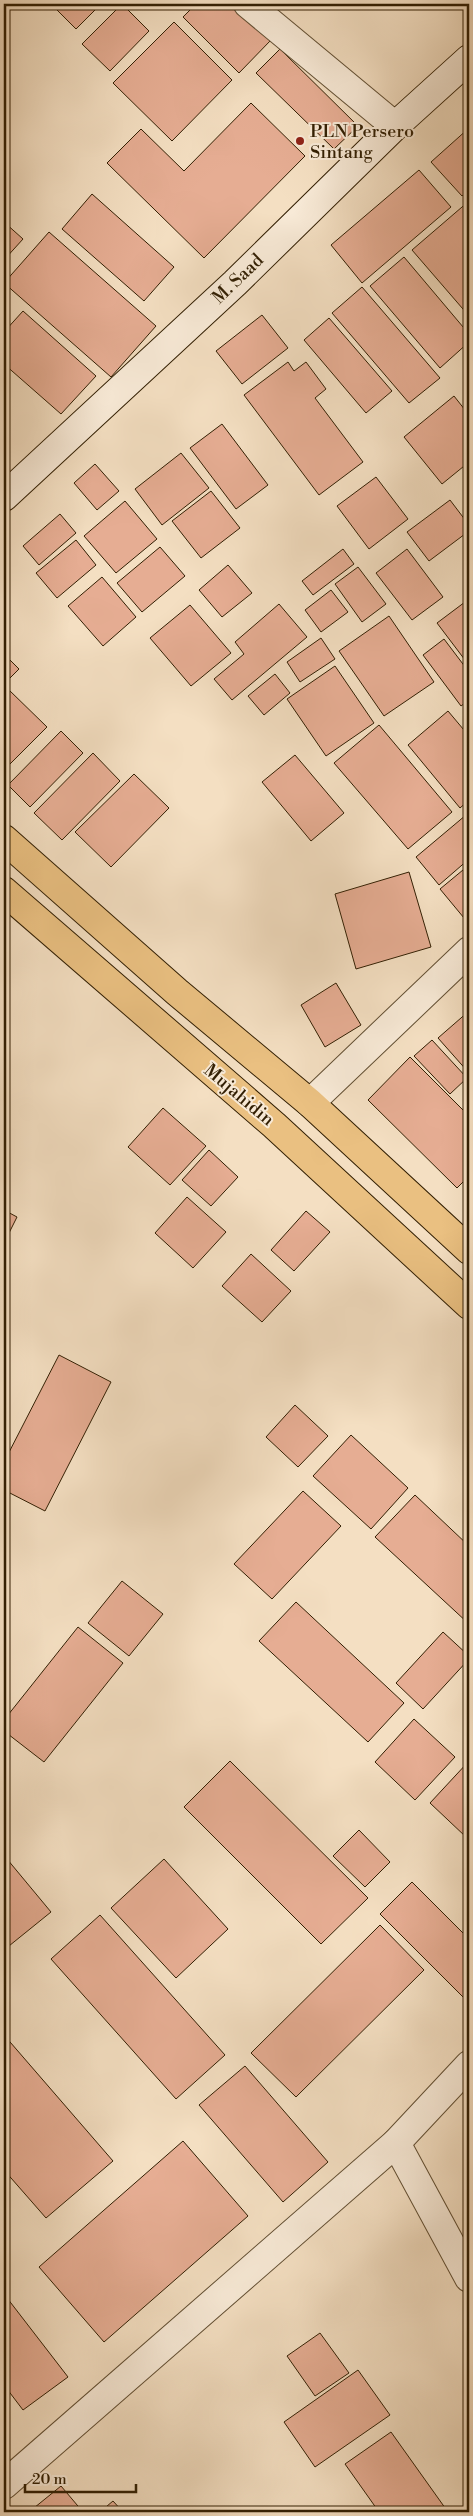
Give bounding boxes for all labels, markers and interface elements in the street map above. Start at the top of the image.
place label: PLN Persero Sintang [310,120,414,164]
marker: PLN Persero Sintang [294,135,306,147]
street label: M. Saad [208,248,269,309]
street label: Mujahidin [199,1059,279,1131]
scale bar [25,2461,136,2493]
text: 20 m [32,2470,67,2489]

